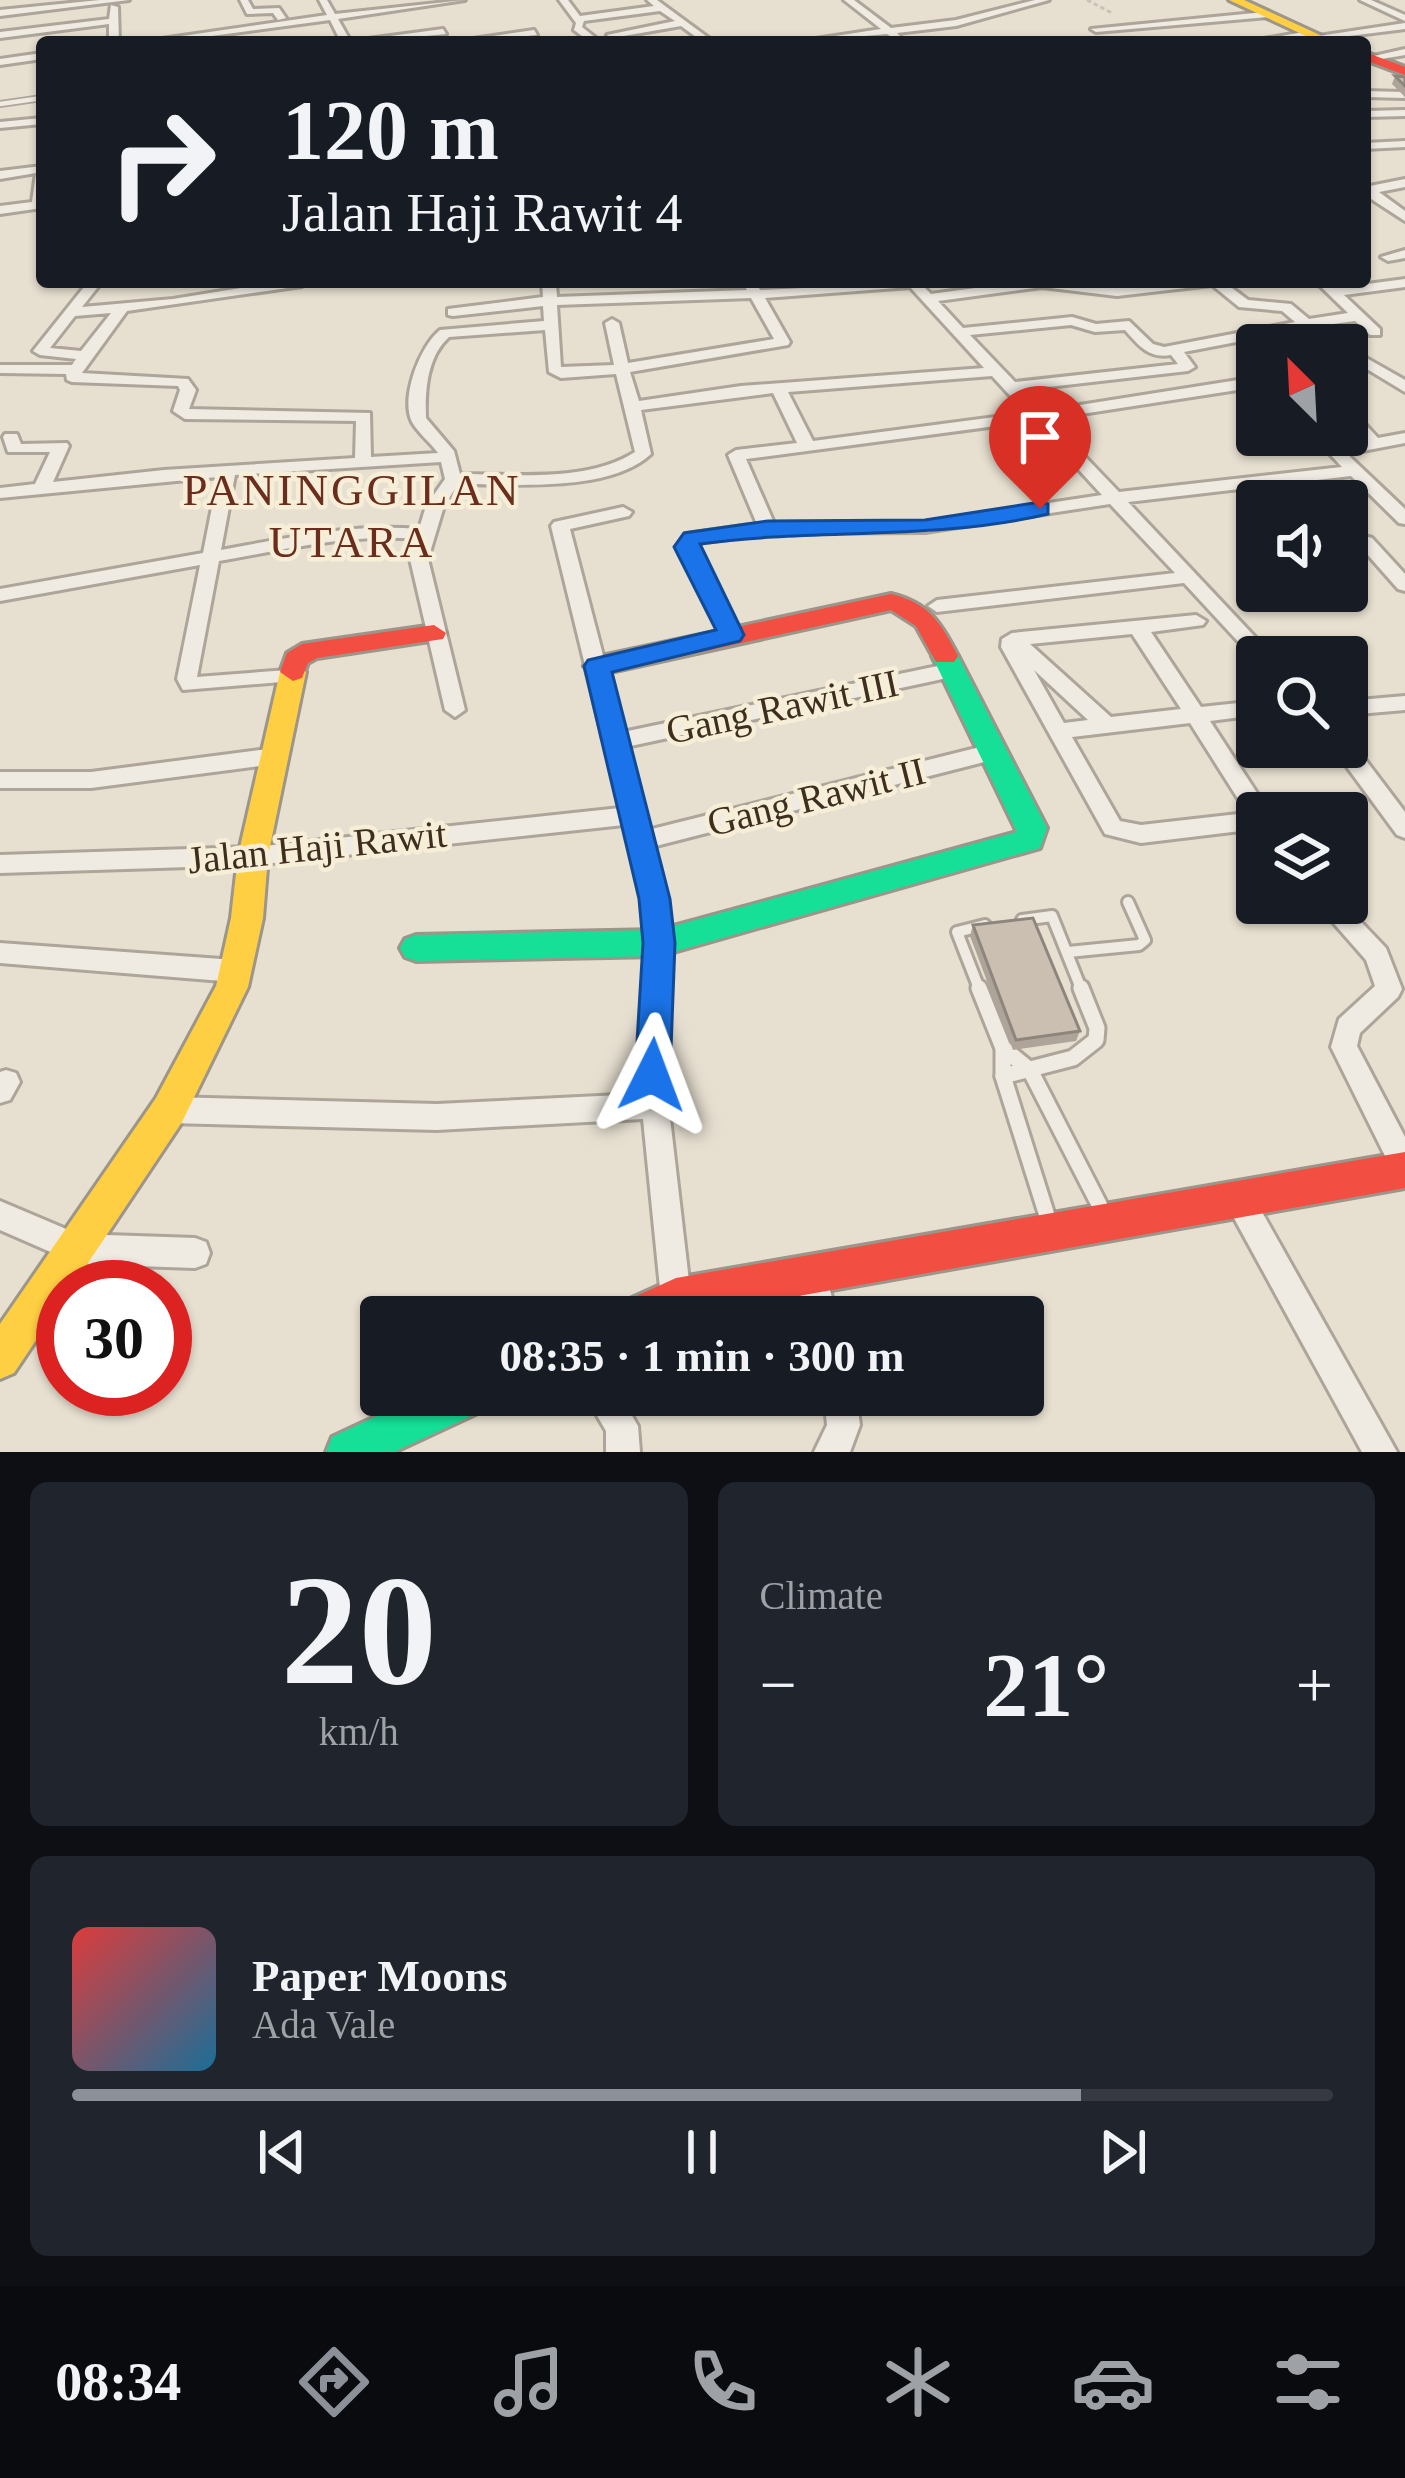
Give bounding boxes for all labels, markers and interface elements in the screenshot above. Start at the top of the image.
icon: right [84,84,240,240]
text: 120 m [282,84,499,177]
text: Jalan Haji Rawit 4 [282,183,682,243]
north arrow [1236,324,1368,456]
map controls [1236,324,1368,924]
pin [989,386,1091,509]
icon: arrive [1007,404,1073,470]
district label: PANINGGILAN UTARA [183,465,521,567]
button: sound [1236,480,1368,612]
button: search [1236,636,1368,768]
street label: Gang Rawit III [662,661,902,753]
street label: Gang Rawit II [703,749,930,845]
button: layers [1236,792,1368,924]
street label: Jalan Haji Rawit [186,812,449,882]
position arrow [589,1012,715,1138]
speed limit sign: 30 [36,1260,192,1416]
text: 08:35 · 1 min · 300 m [500,1331,905,1381]
text: 20 [281,1544,437,1717]
text: Climate [760,1574,883,1617]
text: 21° [983,1636,1109,1735]
text: − [760,1648,797,1721]
text: + [1296,1648,1333,1721]
text: km/h [319,1710,399,1753]
text: Paper Moons [252,1951,507,2001]
text: Ada Vale [252,2003,395,2046]
icon: previous [249,2119,315,2185]
icon: pause [669,2119,735,2185]
icon: next [1090,2119,1156,2185]
icon: directions [292,2340,376,2424]
icon: music [487,2340,571,2424]
icon: phone [681,2340,765,2424]
icon: climate [876,2340,960,2424]
icon: car [1071,2340,1155,2424]
icon: filters [1266,2340,1350,2424]
text: 08:34 [55,2352,181,2412]

